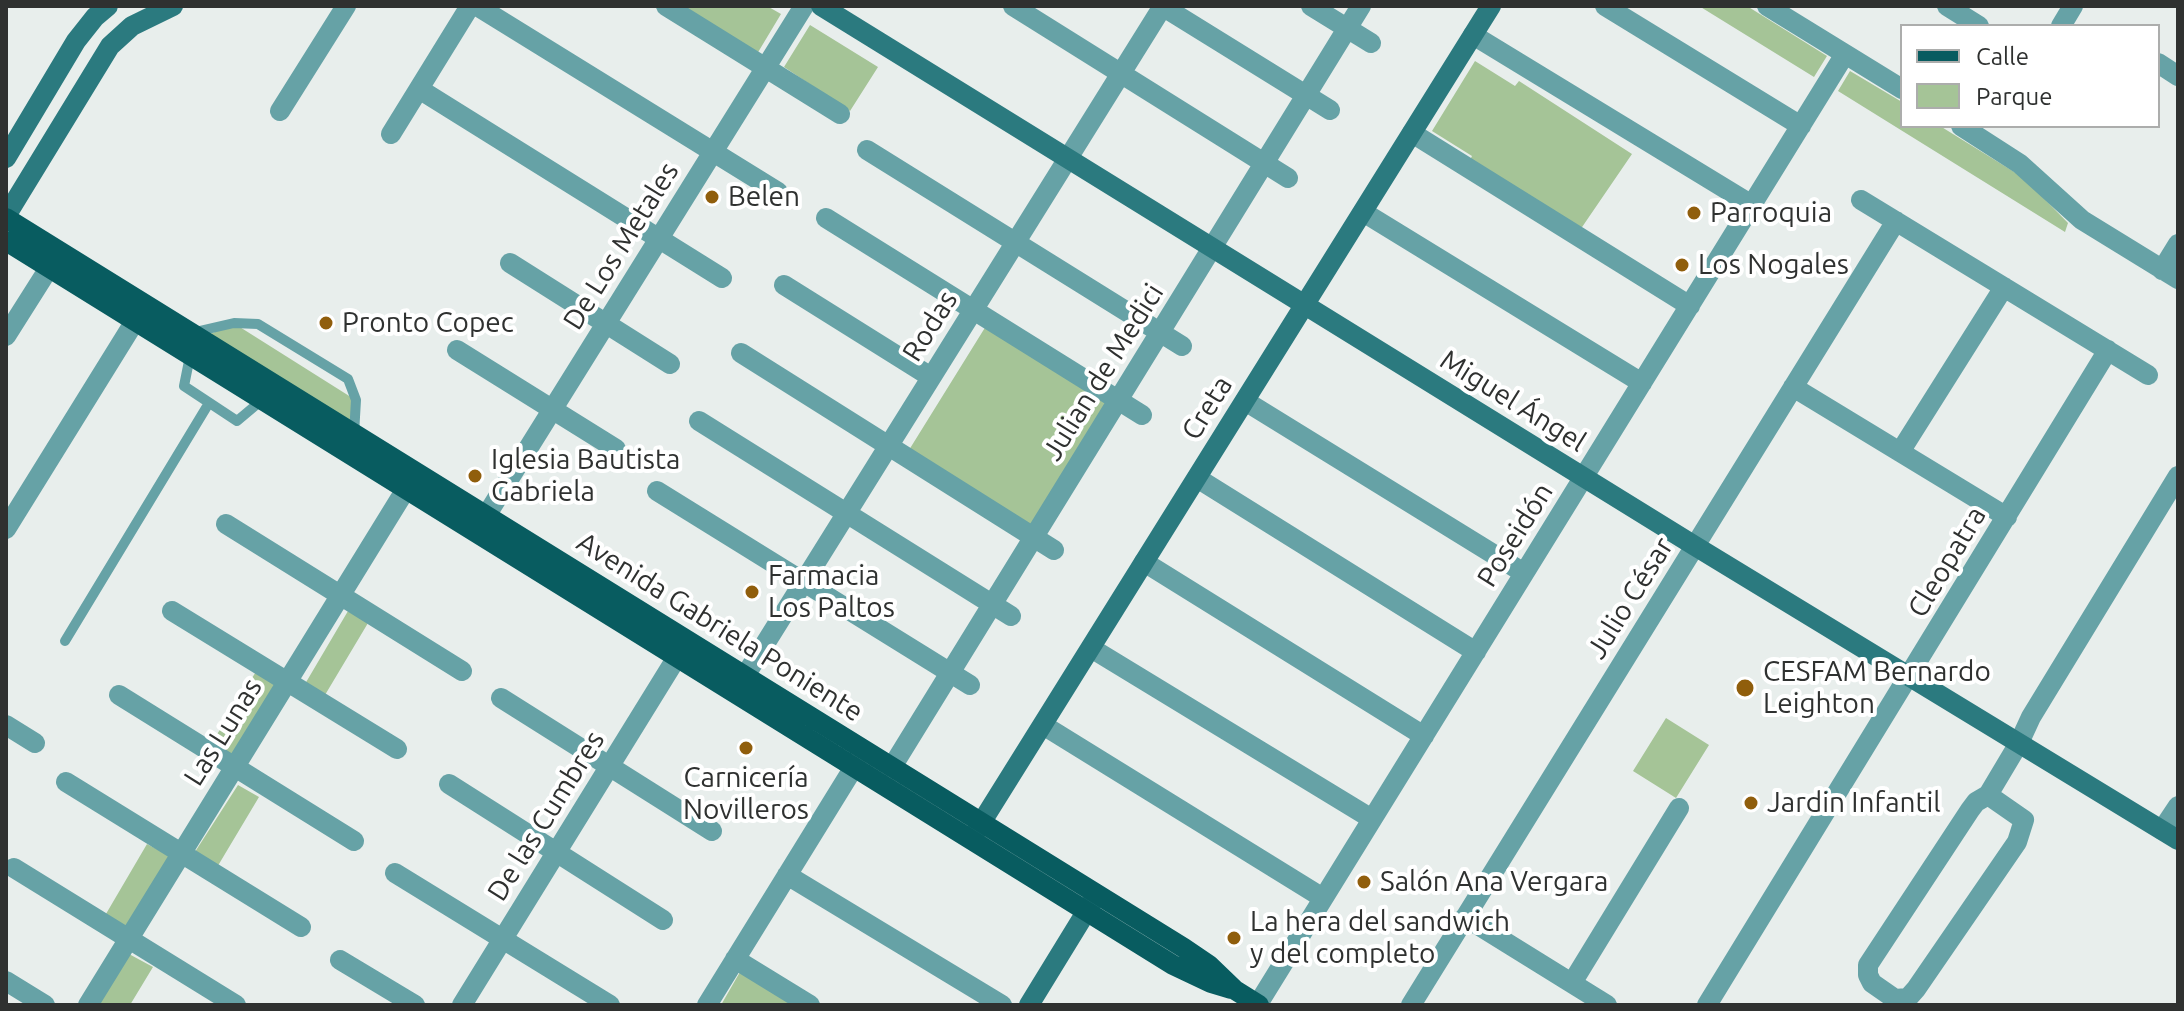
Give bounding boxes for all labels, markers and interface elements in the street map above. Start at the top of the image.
legend [1900,24,2160,128]
text: Calle [1976,43,2029,70]
text: Parque [1976,83,2053,110]
street label: De Los Metales [556,156,686,336]
place label: Belen [728,180,800,214]
marker: Belen [703,188,721,206]
place label: Parroquia [1710,196,1832,230]
marker: Parroquia [1685,204,1703,222]
place label: Los Nogales [1698,248,1849,282]
marker: Los Nogales [1673,256,1691,274]
street label: Julian de Medici [1035,278,1171,466]
street label: Rodas [895,285,965,367]
place label: Pronto Copec [342,306,514,340]
marker: Pronto Copec [317,314,335,332]
street label: Miguel Ángel [1434,343,1592,459]
street label: Creta [1175,370,1239,446]
place label: Iglesia Bautista Gabriela [491,443,680,509]
marker: Iglesia Bautista Gabriela [466,467,484,485]
street label: Poseidón [1470,477,1560,593]
street label: Cleopatra [1901,501,1993,623]
street label: Avenida Gabriela Poniente [571,525,869,729]
street label: Julio César [1580,531,1680,665]
place label: Farmacia Los Paltos [768,559,895,625]
marker: Farmacia Los Paltos [743,583,761,601]
place label: CESFAM Bernardo Leighton [1763,655,1991,721]
street label: Las Lunas [177,672,269,792]
marker: CESFAM Bernardo Leighton [1734,677,1756,699]
street label: De las Cumbres [480,725,612,907]
marker: Carnicería Novilleros [737,739,755,757]
place label: Carnicería Novilleros [683,761,809,827]
place label: Jardin Infantil [1767,786,1941,820]
marker: Jardin Infantil [1742,794,1760,812]
place label: Salón Ana Vergara [1380,865,1608,899]
marker: Salón Ana Vergara [1355,873,1373,891]
place label: La hera del sandwich y del completo [1250,905,1510,971]
marker: La hera del sandwich y del completo [1225,929,1243,947]

